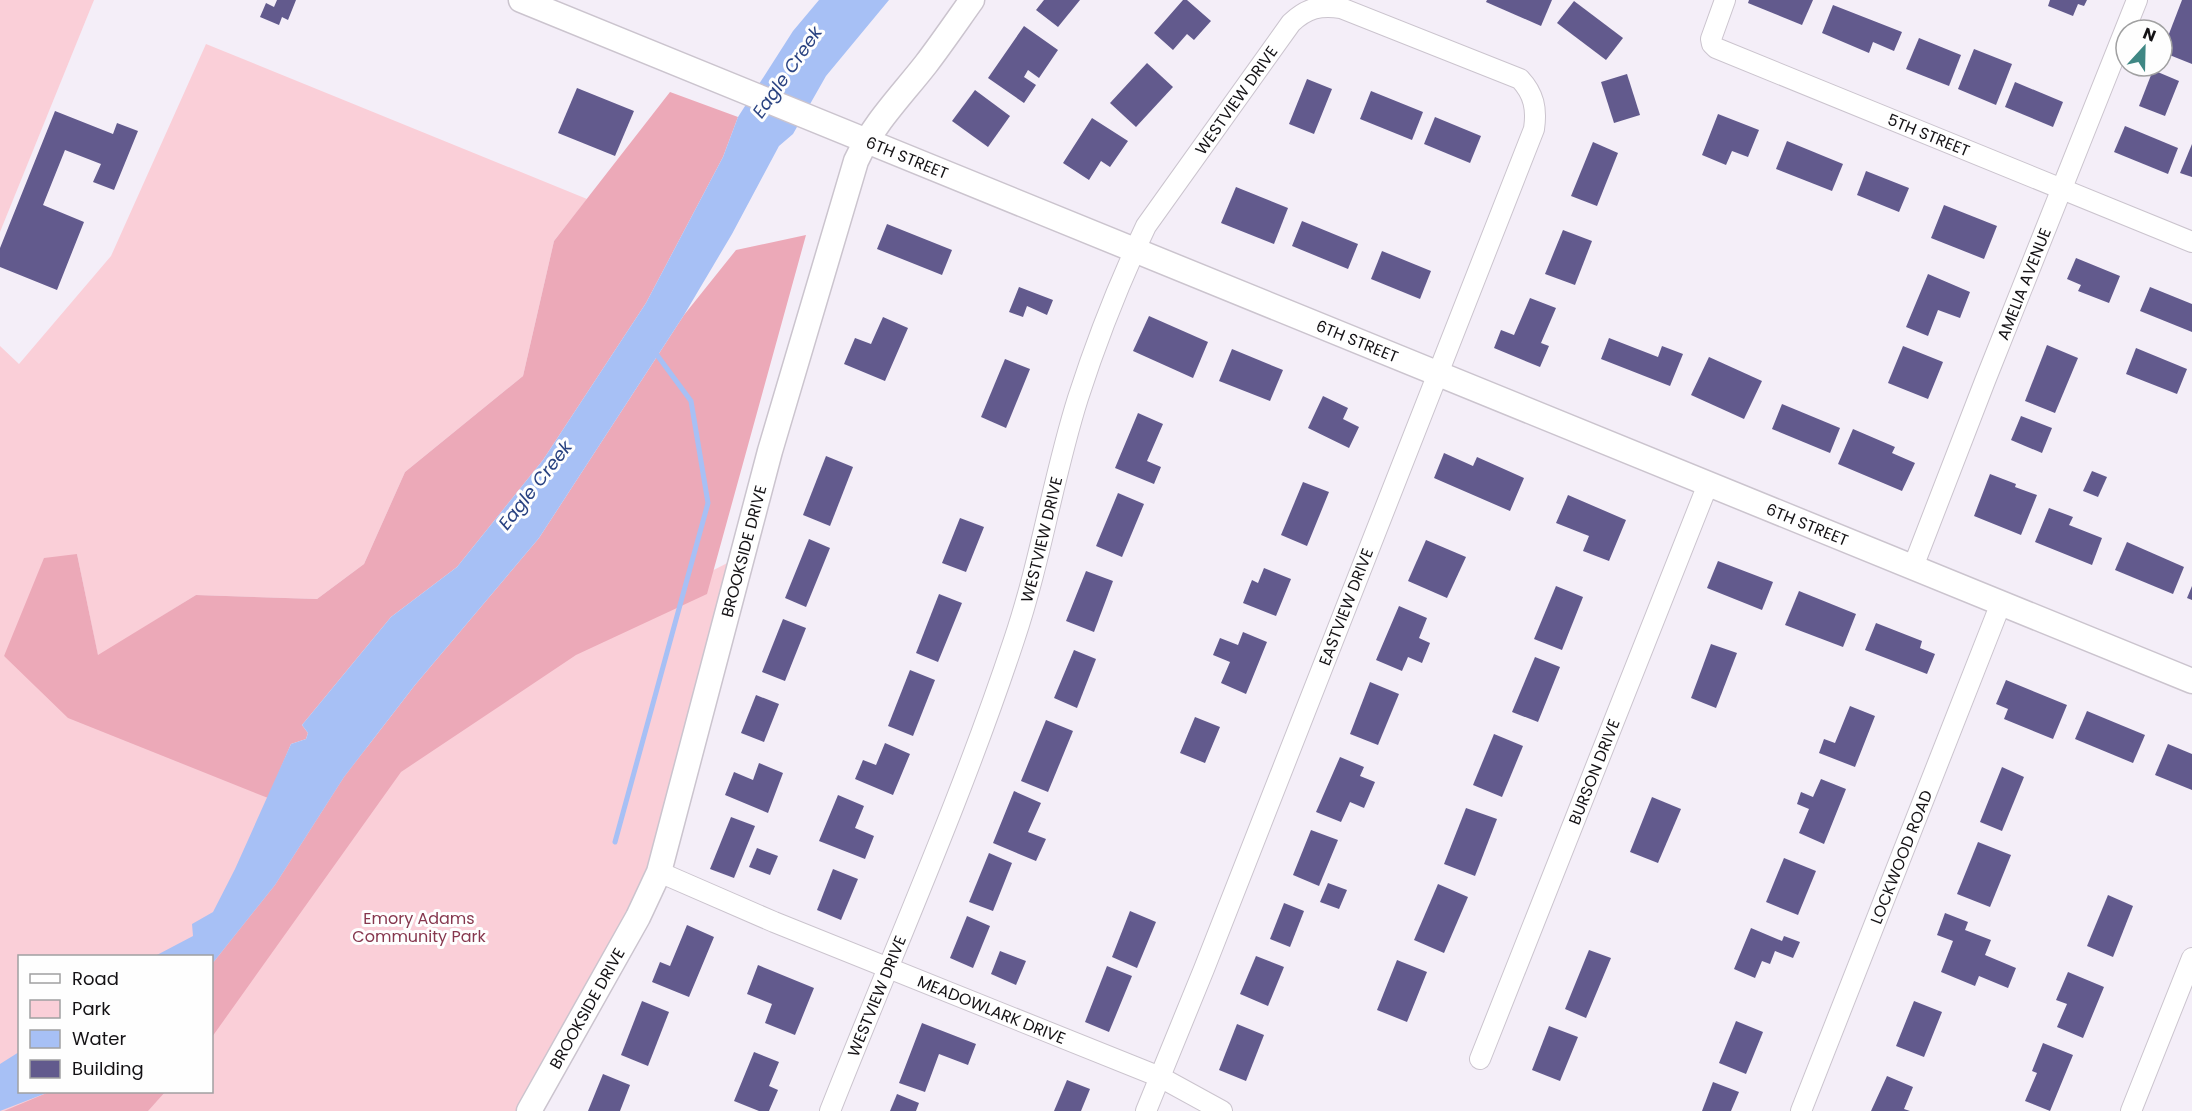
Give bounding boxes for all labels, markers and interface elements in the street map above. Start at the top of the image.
north arrow [2114,18,2174,78]
water label: Eagle Creek [746,21,828,123]
text: N [2140,22,2159,47]
street label: WESTVIEW DRIVE [1189,41,1283,159]
street label: 5TH STREET [1884,108,1974,162]
street label: 6TH STREET [863,130,952,185]
street label: AMELIA AVENUE [1991,224,2056,343]
street label: 6TH STREET [1313,314,1402,368]
water label: Eagle Creek [492,435,578,535]
street label: WESTVIEW DRIVE [1015,474,1068,605]
street label: BROOKSIDE DRIVE [715,483,772,620]
street label: 6TH STREET [1763,497,1852,551]
street label: EASTVIEW DRIVE [1313,545,1379,669]
street label: BURSON DRIVE [1563,716,1625,828]
street label: LOCKWOOD ROAD [1864,787,1938,927]
park label: Emory Adams Community Park [352,907,486,948]
street label: WESTVIEW DRIVE [841,932,912,1060]
street label: BROOKSIDE DRIVE [544,943,630,1073]
legend [18,955,213,1093]
text: Road [72,966,119,991]
street label: MEADOWLARK DRIVE [914,969,1069,1049]
text: Park [72,996,111,1021]
text: Water [72,1026,126,1051]
text: Building [72,1056,144,1081]

